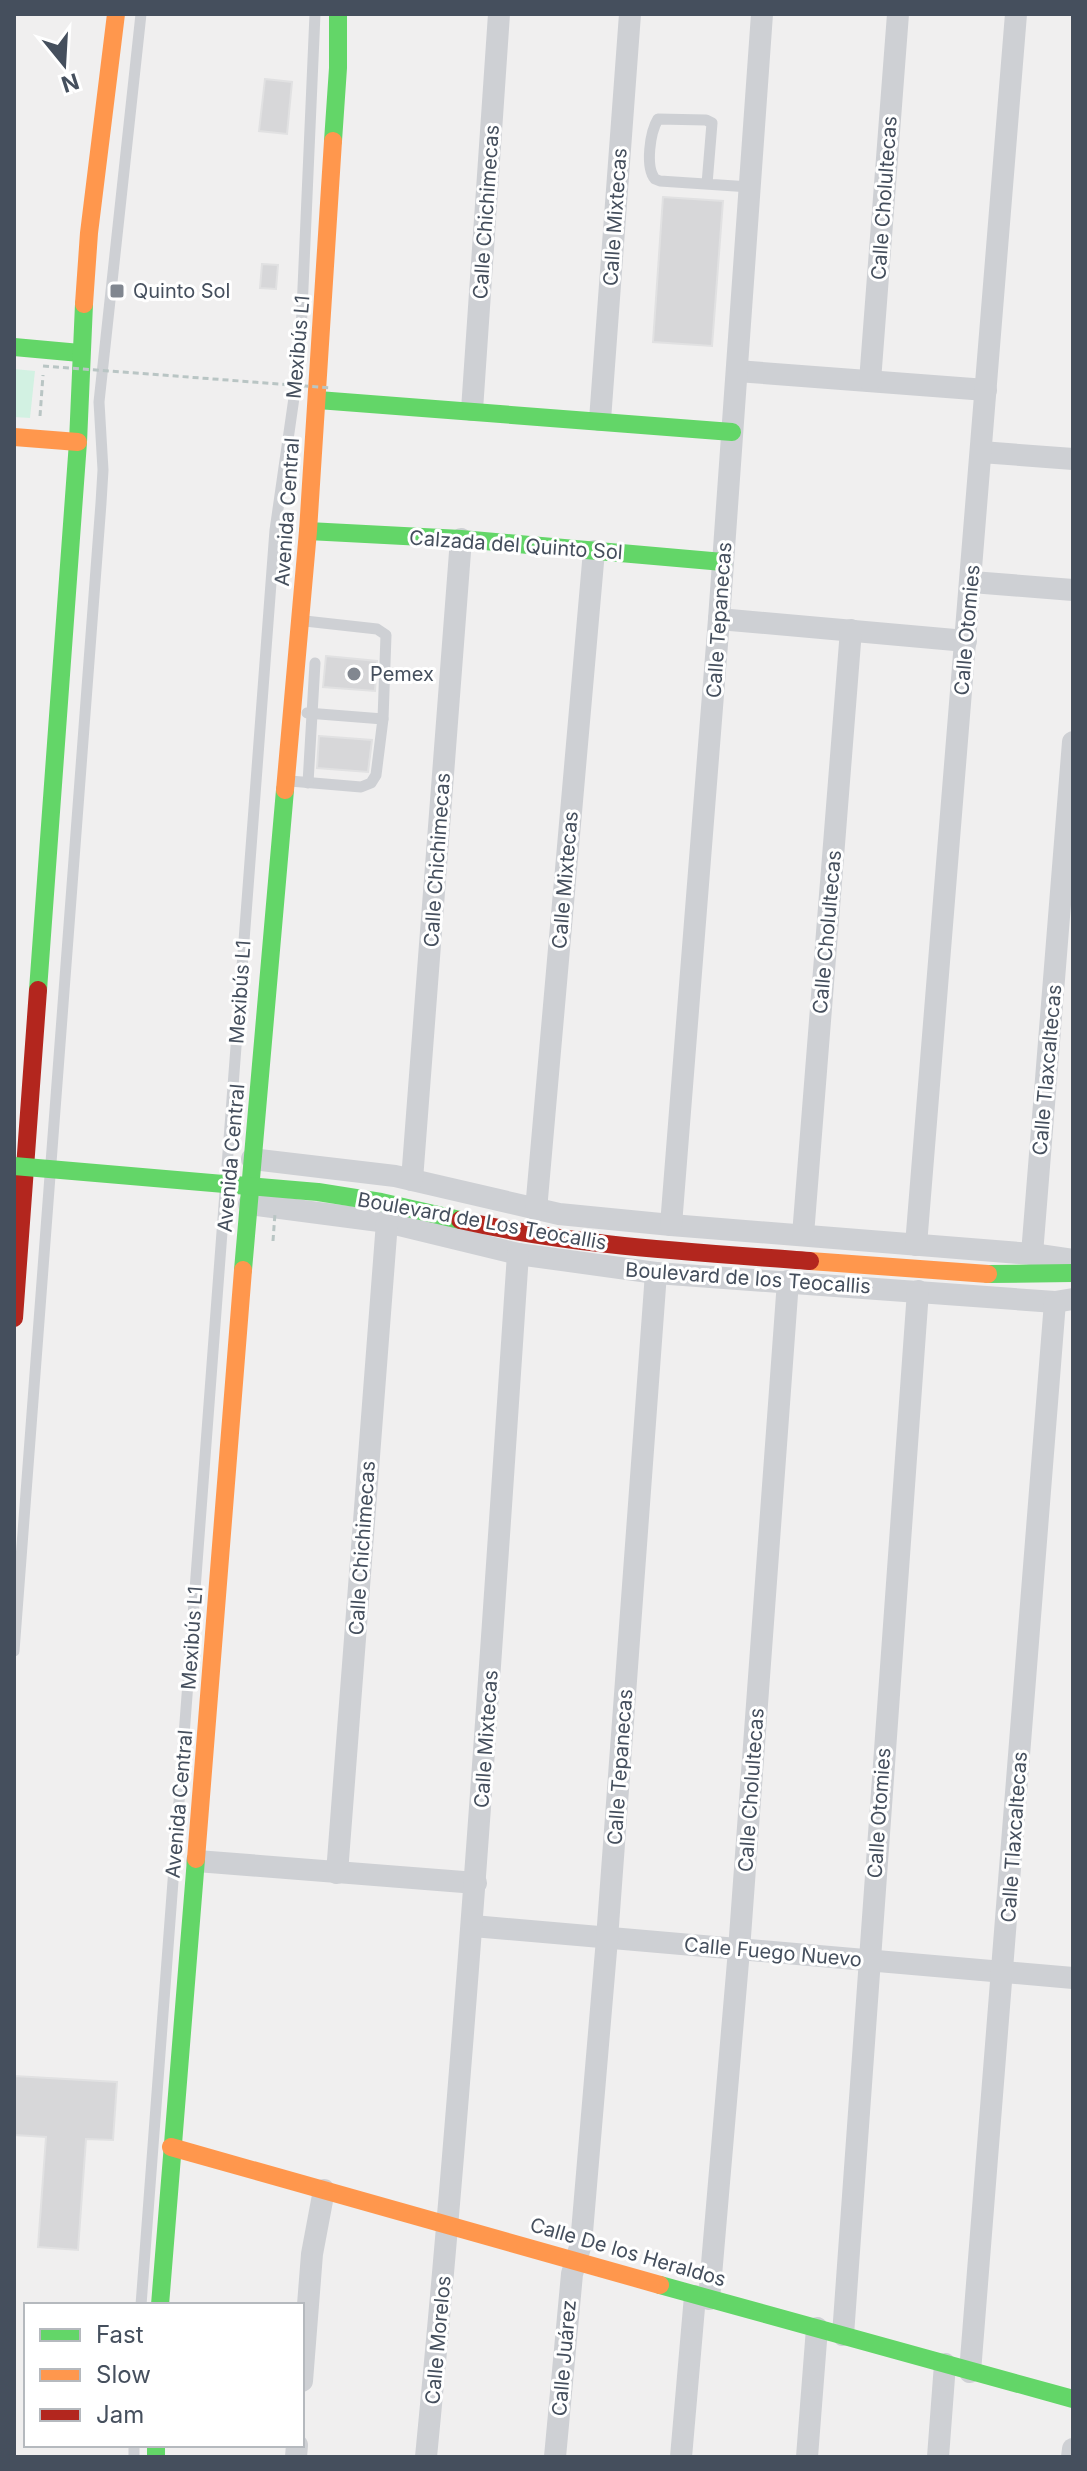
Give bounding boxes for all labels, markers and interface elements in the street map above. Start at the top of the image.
north arrow [24,24,104,104]
text: N [58,68,82,98]
street label: Calle Cholultecas [866,115,902,281]
street label: Calle Chichimecas [468,124,504,300]
street label: Calle Mixtecas [598,147,632,287]
place label: Quinto Sol [133,279,230,303]
marker: Quinto Sol [108,282,126,300]
street label: Mexibús L1 [282,294,314,400]
street label: Avenida Central [270,437,304,587]
street label: Calzada del Quinto Sol [408,526,624,564]
street label: Calle Tepanecas [702,541,736,699]
street label: Calle Otomies [949,564,985,696]
place label: Pemex [370,662,434,686]
marker: Pemex [345,665,363,683]
street label: Calle Chichimecas [419,772,455,948]
street label: Calle Mixtecas [547,810,583,950]
street label: Calle Cholultecas [808,849,846,1015]
street label: Mexibús L1 [224,939,256,1045]
street label: Calle Tlaxcaltecas [1028,983,1066,1157]
street label: Avenida Central [213,1083,249,1233]
street label: Boulevard de Los Teocallis [356,1187,608,1255]
street label: Boulevard de los Teocallis [624,1257,872,1299]
street label: Calle Chichimecas [344,1460,380,1636]
street label: Mexibús L1 [176,1585,208,1691]
street label: Calle Mixtecas [469,1669,503,1809]
street label: Calle Tepanecas [603,1688,637,1846]
street label: Calle Cholultecas [733,1707,769,1873]
street label: Avenida Central [161,1729,197,1879]
street label: Calle Otomies [862,1747,896,1879]
street label: Calle Tlaxcaltecas [996,1751,1032,1923]
street label: Calle Fuego Nuevo [683,1932,863,1972]
street label: Calle De los Heraldos [527,2213,729,2291]
street label: Calle Morelos [420,2275,456,2405]
street label: Calle Juárez [547,2299,581,2417]
legend [24,2303,304,2447]
text: Fast [96,2320,144,2349]
text: Slow [96,2360,151,2389]
text: Jam [96,2400,144,2429]

